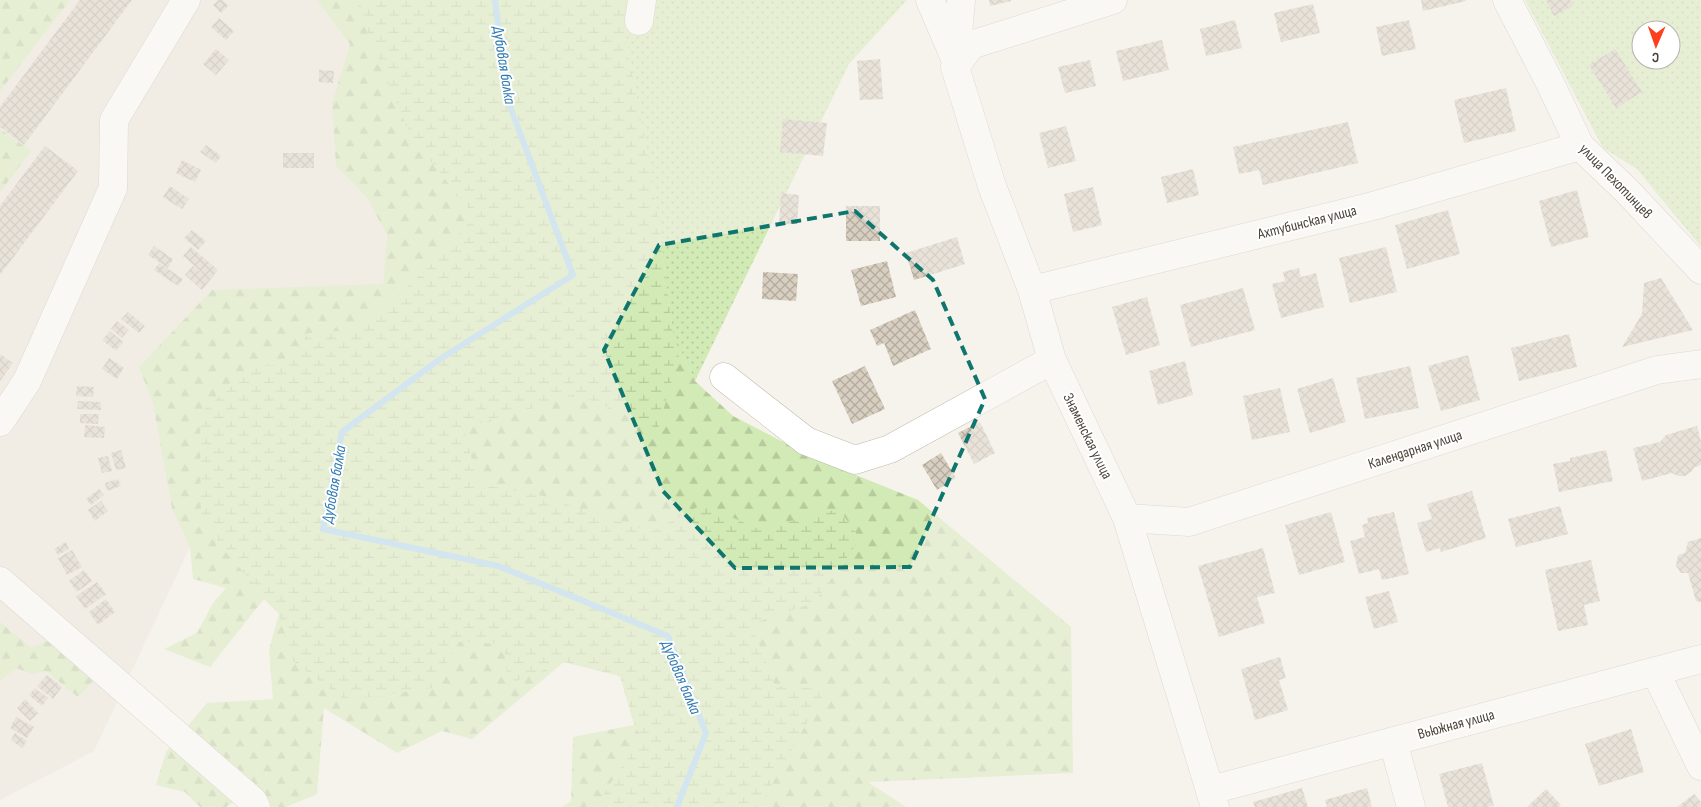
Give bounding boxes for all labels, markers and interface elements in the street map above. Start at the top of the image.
north arrow [1631,20,1681,70]
water label: Дубовая балка [488,24,519,106]
text: С [1652,49,1659,66]
street label: улица Пехотинцев [1575,140,1656,223]
street label: Ахтубинская улица [1255,201,1359,244]
street label: Знаменская улица [1059,390,1117,482]
street label: Календарная улица [1366,425,1465,474]
water label: Дубовая балка [318,443,351,526]
water label: Дубовая балка [656,637,705,718]
street label: Вьюжная улица [1416,705,1497,744]

